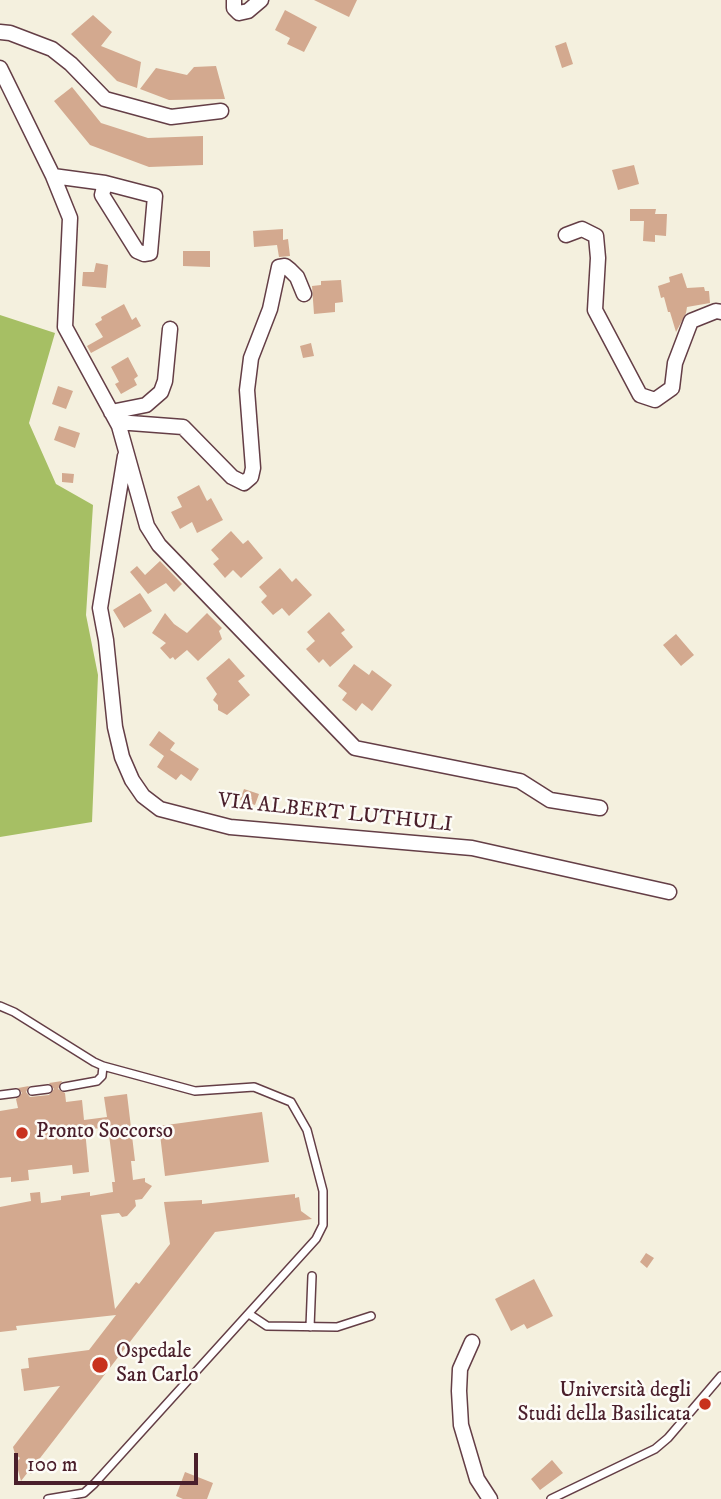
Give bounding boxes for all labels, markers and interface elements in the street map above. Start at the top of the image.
street label: VIA ALBERT LUTHULI [217,789,453,839]
place label: Pronto Soccorso [36,1120,173,1146]
marker: Pronto Soccorso [14,1125,30,1141]
place label: Ospedale San Carlo [116,1340,198,1390]
marker: Ospedale San Carlo [90,1355,110,1375]
place label: Università degli Studi della Basilicata [518,1379,691,1429]
marker: Università degli Studi della Basilicata [697,1396,713,1412]
scale bar [18,1440,201,1484]
text: 100 m [27,1452,78,1478]

